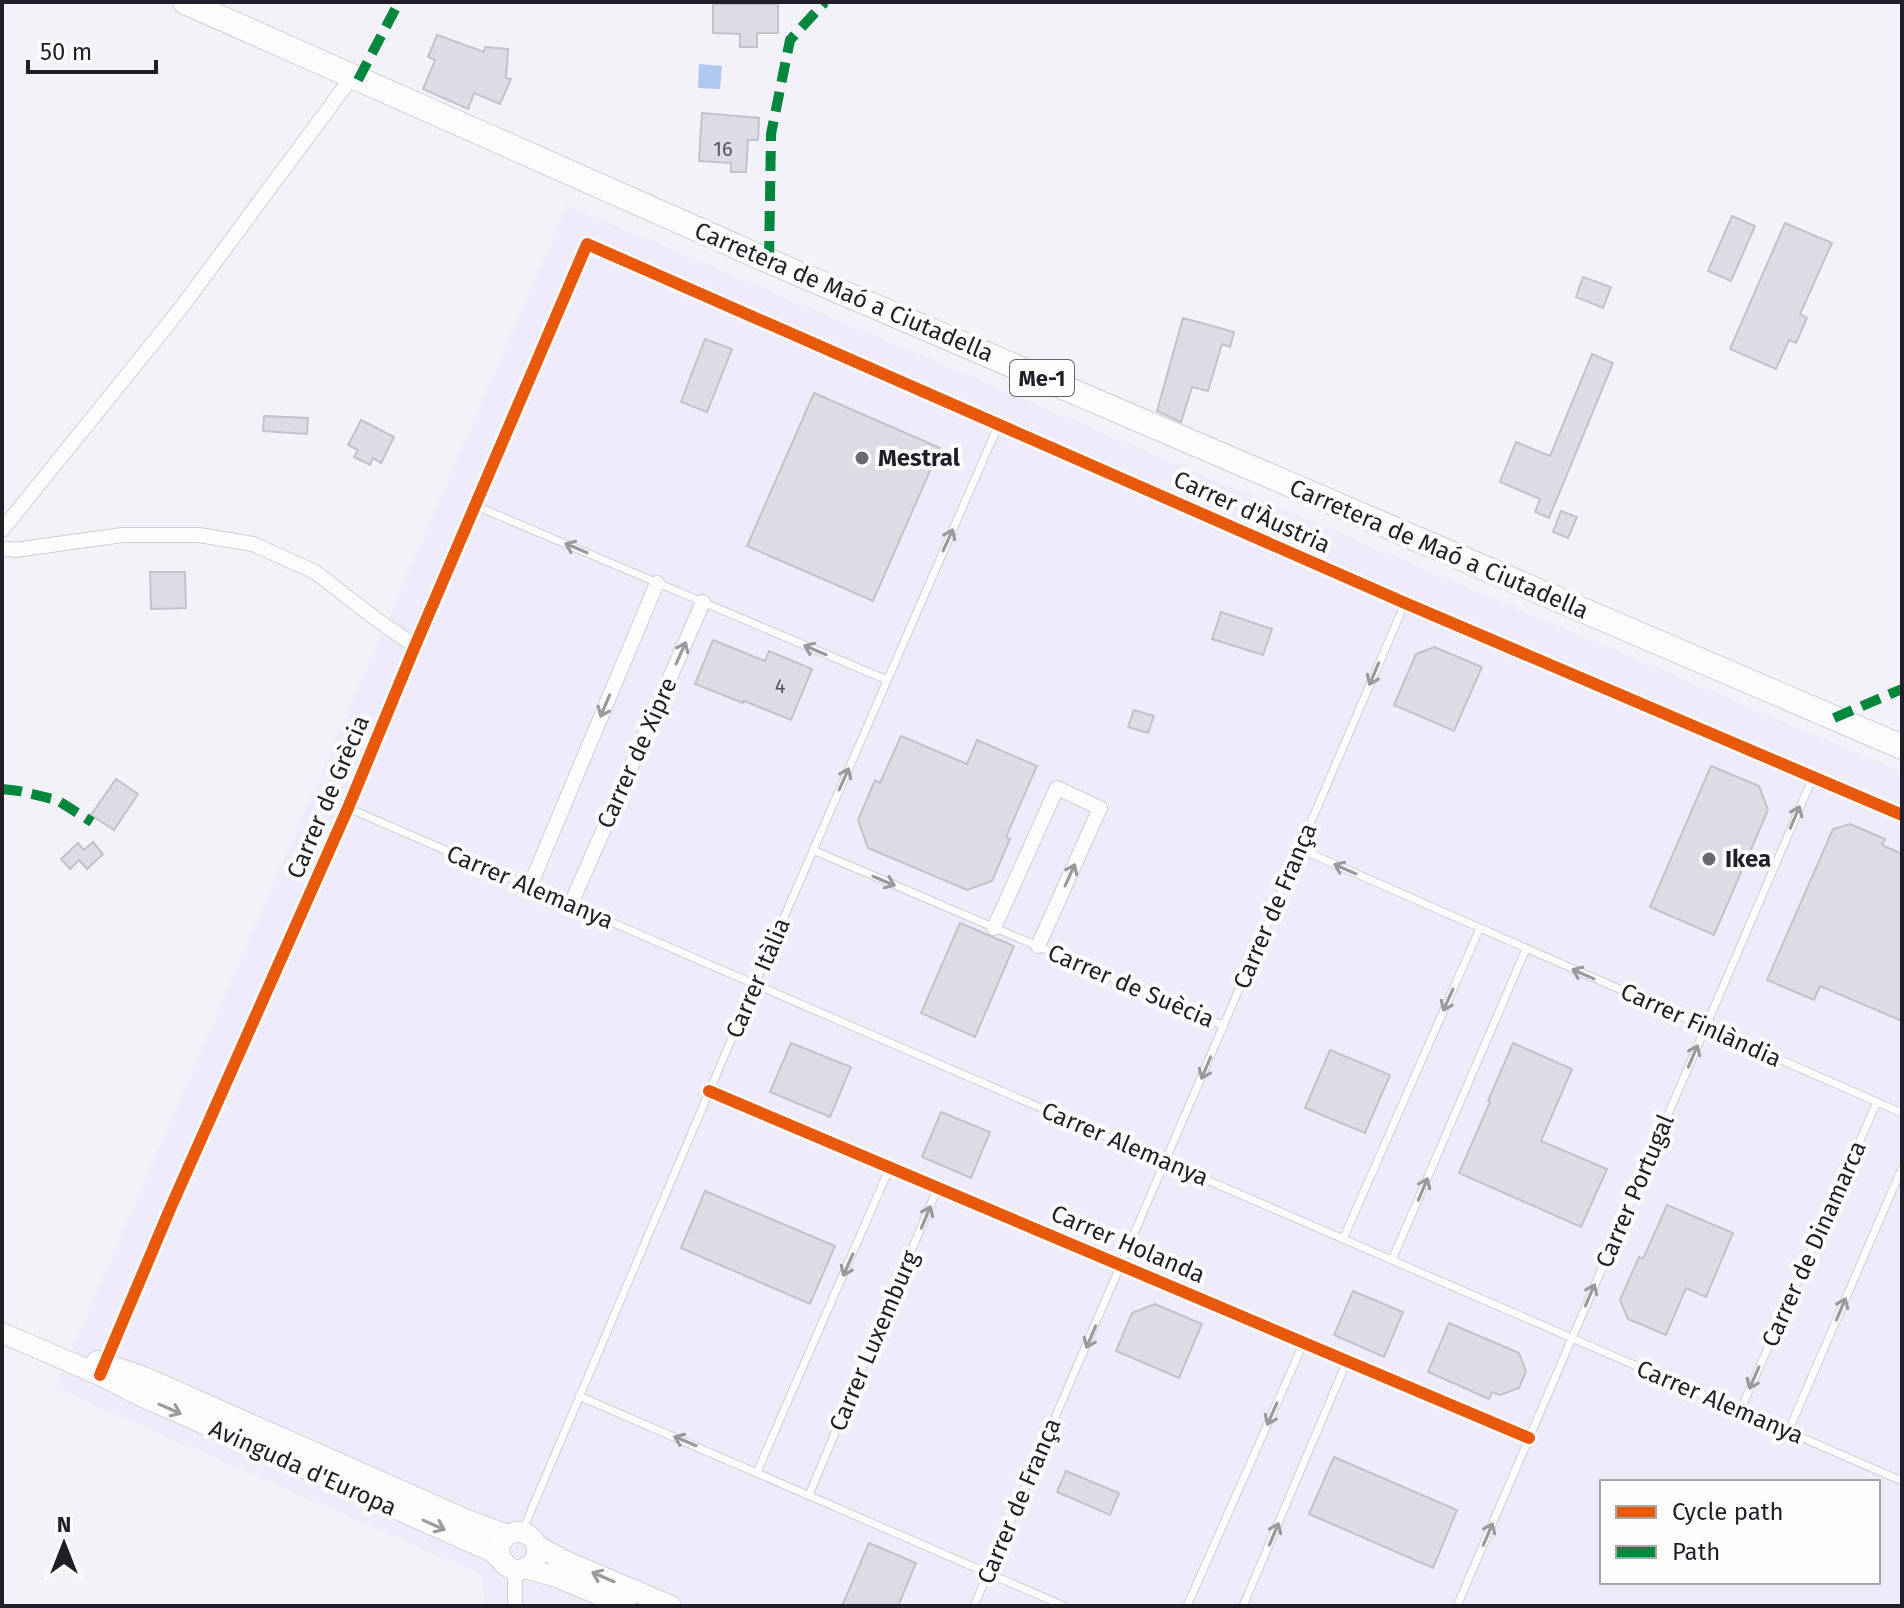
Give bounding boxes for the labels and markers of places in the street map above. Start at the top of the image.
place label: Mestral [878,444,961,472]
marker: Mestral [853,449,871,467]
place label: Ikea [1725,845,1771,873]
marker: Ikea [1700,850,1718,868]

